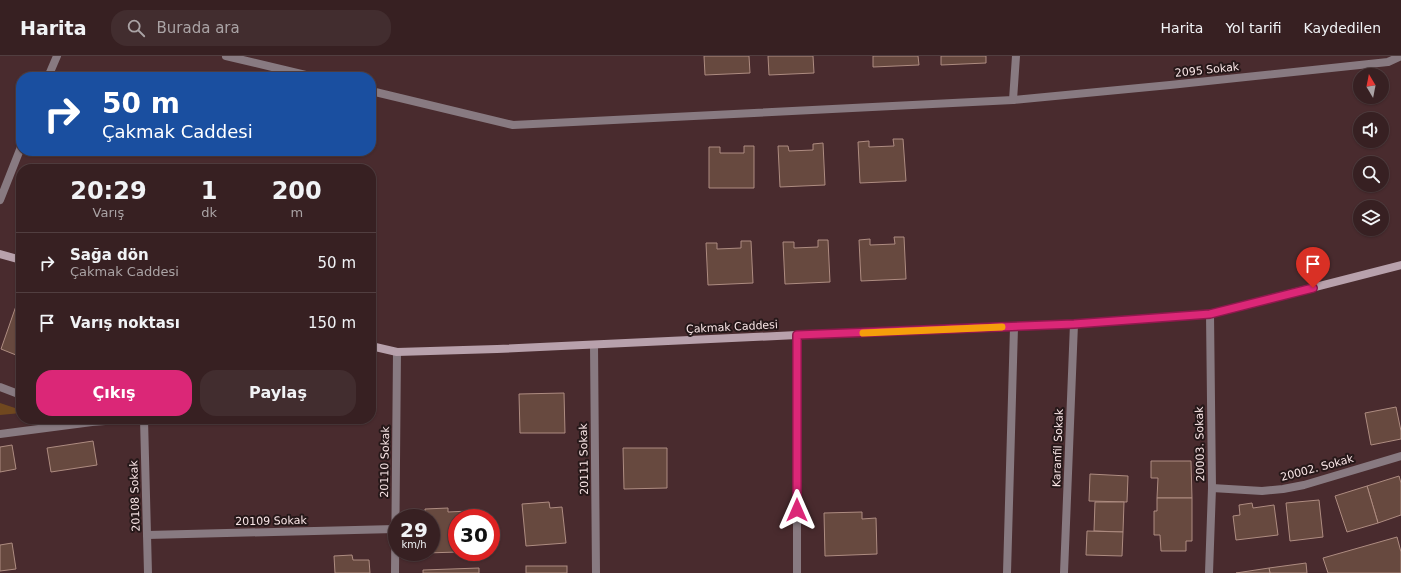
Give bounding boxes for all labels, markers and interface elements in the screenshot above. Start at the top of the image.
search box [111,10,391,46]
text: Harita [20,17,87,39]
icon: search [125,17,147,39]
text: Burada ara [157,19,240,37]
text: Harita [1161,20,1203,36]
text: Yol tarifi [1225,20,1282,36]
text: Kaydedilen [1304,20,1381,36]
street label: 2095 Sokak [1174,60,1240,80]
north arrow [1353,68,1389,104]
map controls [1353,68,1389,236]
text: 50 m [102,87,180,120]
icon: right [36,88,88,140]
button: sound [1353,112,1389,148]
text: Çakmak Caddesi [102,121,253,142]
button: search [1353,156,1389,192]
text: 20:29 [70,177,147,205]
text: 1 [201,177,217,205]
text: 200 [272,177,322,205]
button: layers [1353,200,1389,236]
text: Varış [93,205,124,220]
text: dk [201,205,217,220]
text: m [290,205,303,220]
text: Sağa dön [70,246,149,264]
pin [1296,247,1330,288]
icon: right [36,252,58,274]
icon: arrive [1302,253,1324,275]
text: 50 m [318,254,356,272]
text: Çakmak Caddesi [70,264,179,279]
icon: arrive [36,312,58,334]
text: Varış noktası [70,314,180,332]
text: 150 m [308,314,356,332]
street label: Çakmak Caddesi [686,318,778,336]
button: Çıkış [36,370,192,416]
button: Paylaş [200,370,356,416]
street label: 20003. Sokak [1193,406,1207,482]
street label: Karanfil Sokak [1050,408,1066,487]
street label: 20111 Sokak [577,423,591,495]
street label: 20110 Sokak [378,426,392,498]
street label: 20002. Sokak [1279,452,1355,484]
street label: 20108 Sokak [127,459,143,532]
position arrow [776,489,818,531]
speed limit sign: 30 [448,509,500,561]
street label: 20109 Sokak [235,514,307,528]
text: 29 [400,518,428,542]
text: km/h [401,539,427,550]

